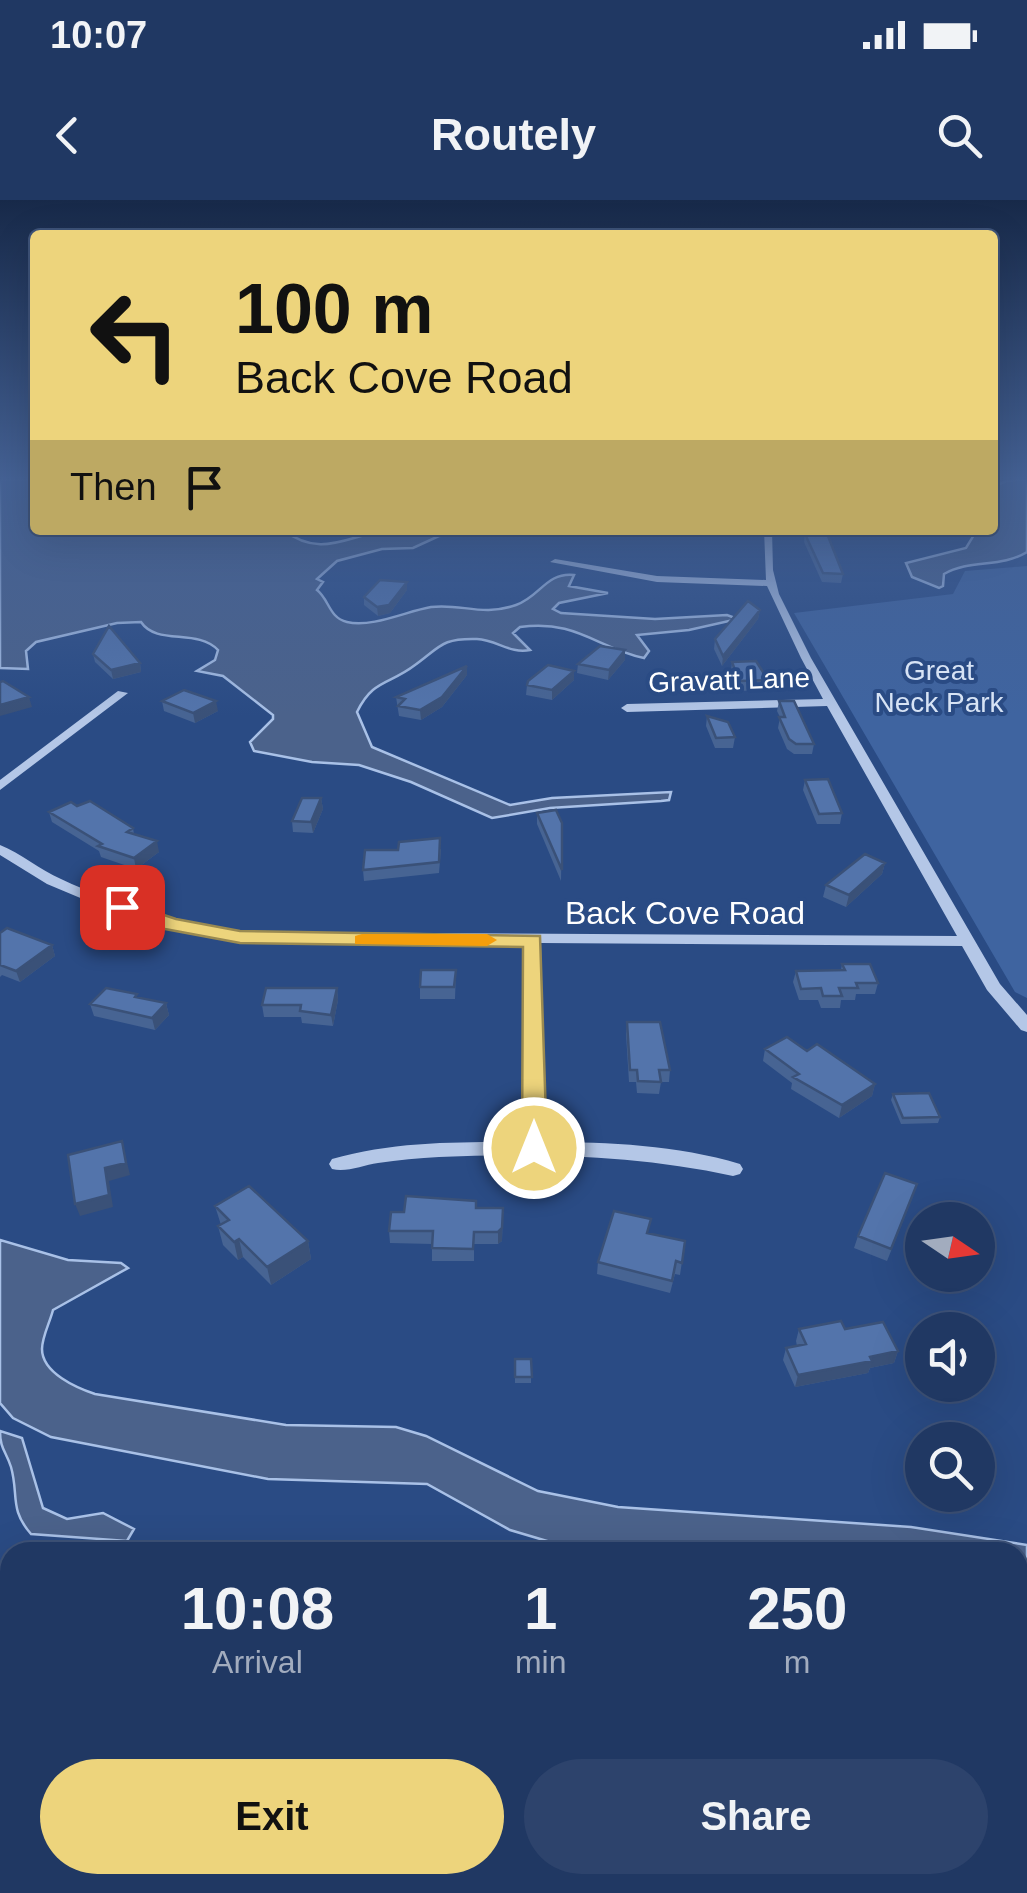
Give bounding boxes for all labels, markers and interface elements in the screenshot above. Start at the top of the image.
text: 10:07 [50,14,147,56]
icon: back [40,108,95,163]
icon: search [932,108,987,163]
text: Routely [431,109,596,160]
icon: left [70,270,200,400]
text: 100 m [235,270,433,348]
text: Back Cove Road [235,352,573,403]
icon: arrive [177,460,232,515]
text: Then [70,466,157,508]
park label: Great Neck Park [874,655,1005,718]
street label: Gravatt Lane [648,662,810,698]
pin [80,865,165,950]
icon: arrive [95,880,150,935]
street label: Back Cove Road [565,895,805,931]
position arrow [482,1096,586,1200]
north arrow [905,1202,995,1292]
map controls [905,1202,995,1512]
button: sound [905,1312,995,1402]
button: search [905,1422,995,1512]
text: 10:08 [181,1575,334,1642]
text: 1 [524,1575,557,1642]
text: 250 [747,1575,847,1642]
text: Arrival [212,1644,303,1680]
text: min [515,1644,566,1680]
text: m [784,1644,811,1680]
button: Exit [40,1759,504,1874]
button: Share [524,1759,988,1874]

